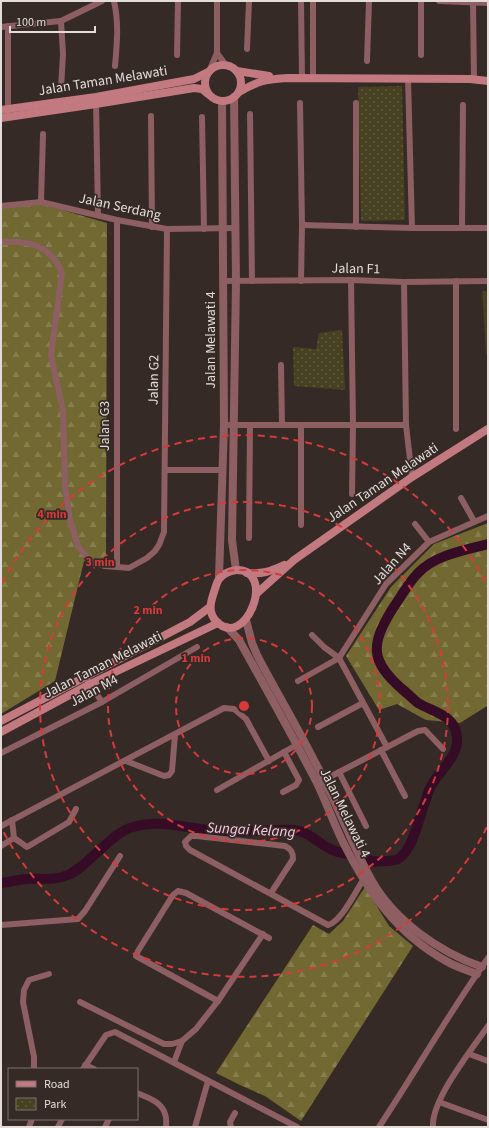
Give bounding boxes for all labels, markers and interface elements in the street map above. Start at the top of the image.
scale bar [10,8,95,34]
text: 100 m [16,14,46,31]
street label: Jalan Taman Melawati [37,61,169,101]
street label: Jalan Serdang [77,189,163,225]
street label: Jalan F1 [331,259,381,279]
street label: Jalan Melawati 4 [201,291,221,389]
street label: Jalan G2 [144,355,164,405]
street label: Jalan G3 [95,401,115,451]
street label: Jalan Taman Melawati [323,438,443,528]
text: 4 min [37,506,67,523]
street label: Jalan N4 [368,538,416,590]
text: 3 min [85,554,115,571]
text: 2 min [133,602,163,619]
street label: Jalan Taman Melawati [40,627,166,703]
text: 1 min [181,650,211,667]
street label: Jalan M4 [66,670,122,712]
centre of rings [237,699,251,713]
street label: Jalan Melawati 4 [315,765,375,861]
water label: Sungai Kelang [206,817,296,843]
legend [8,1068,138,1120]
text: Road [44,1076,70,1093]
text: Park [44,1096,66,1113]

